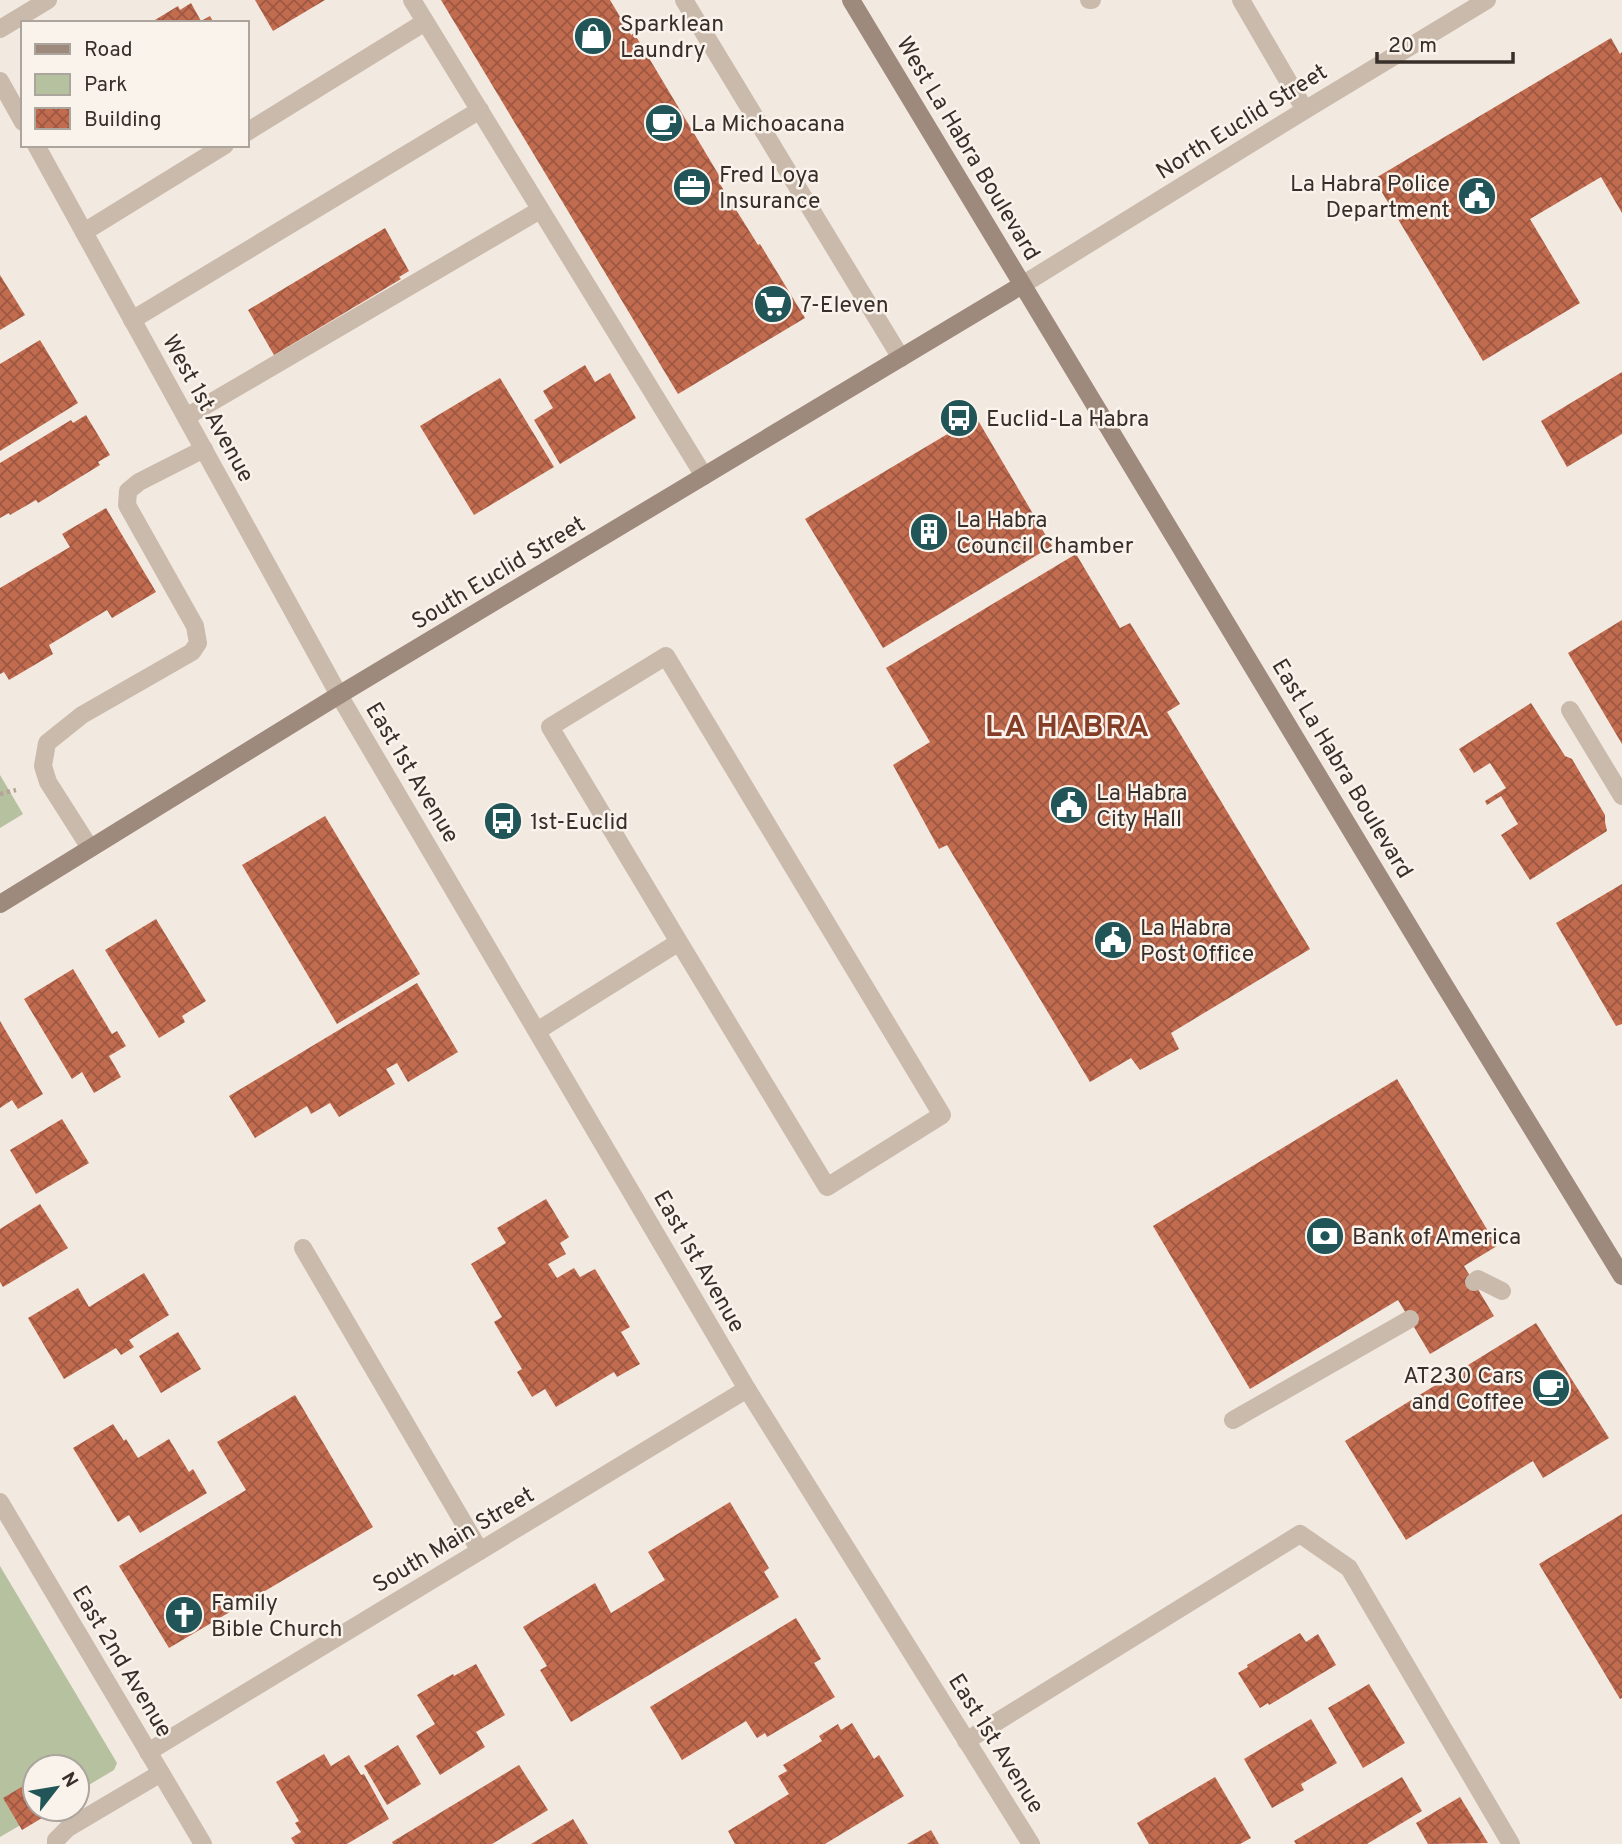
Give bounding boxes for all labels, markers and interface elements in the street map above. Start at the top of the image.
place label: Sparklean Laundry [620,11,724,66]
shop icon: Sparklean Laundry [572,15,614,57]
legend [21,21,248,147]
scale bar [1377,21,1514,65]
street label: West La Habra Boulevard [888,32,1045,267]
text: 20 m [1388,33,1437,60]
text: Road [84,37,133,64]
street label: North Euclid Street [1151,59,1333,187]
text: Park [84,72,127,99]
cafe icon: La Michoacana [643,102,685,144]
text: Building [84,107,162,134]
place label: La Michoacana [691,111,845,140]
place label: Fred Loya Insurance [719,162,820,217]
office icon: Fred Loya Insurance [671,166,713,208]
place label: La Habra Police Department [1290,171,1450,226]
public building icon: La Habra Police Department [1456,175,1498,217]
supermarket icon: 7-Eleven [752,283,794,325]
place label: 7-Eleven [800,292,889,321]
street label: West 1st Avenue [154,330,259,488]
bus stop icon: Euclid-La Habra [938,397,980,439]
place label: Euclid-La Habra [986,406,1149,435]
place label: La Habra Council Chamber [956,507,1134,562]
street label: South Euclid Street [407,511,591,637]
building icon: La Habra Council Chamber [908,511,950,553]
street label: East La Habra Boulevard [1264,654,1418,884]
street label: East 1st Avenue [357,698,464,849]
district label: LA HABRA [985,710,1151,747]
place label: La Habra City Hall [1096,780,1187,835]
public building icon: La Habra City Hall [1048,784,1090,826]
bus stop icon: 1st-Euclid [482,800,524,842]
place label: 1st-Euclid [530,809,628,838]
place label: La Habra Post Office [1140,915,1254,970]
public building icon: La Habra Post Office [1092,919,1134,961]
street label: East 1st Avenue [645,1186,750,1338]
bank icon: Bank of America [1304,1215,1346,1257]
place label: Bank of America [1352,1224,1521,1253]
place label: AT230 Cars and Coffee [1403,1363,1524,1418]
cafe icon: AT230 Cars and Coffee [1530,1367,1572,1409]
street label: South Main Street [368,1482,540,1601]
street label: East 2nd Avenue [64,1581,178,1744]
place label: Family Bible Church [211,1590,342,1645]
church icon: Family Bible Church [163,1594,205,1636]
street label: East 1st Avenue [940,1669,1049,1820]
north arrow [21,1753,91,1823]
text: N [55,1768,83,1792]

